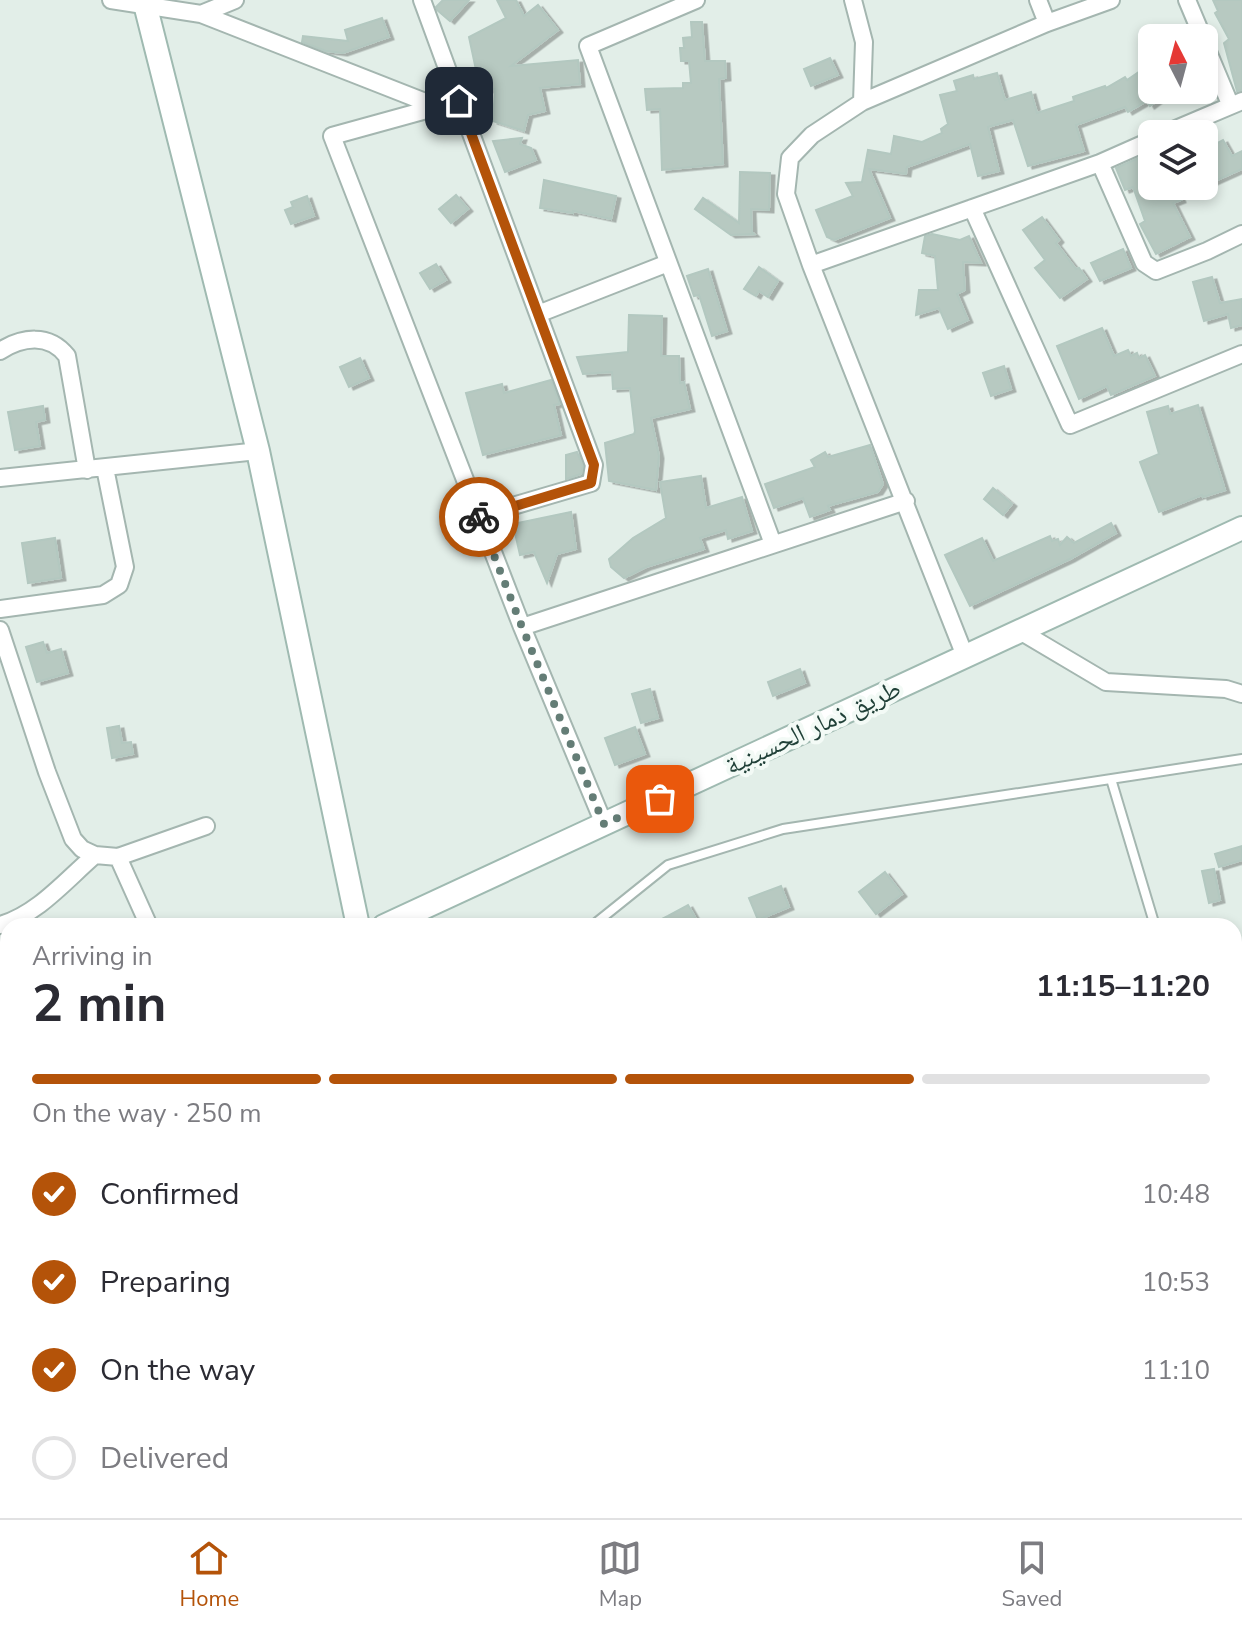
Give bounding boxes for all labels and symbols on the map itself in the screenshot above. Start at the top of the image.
north arrow [1138,24,1218,104]
pin [425,67,493,135]
courier [439,477,519,557]
street label: طريق ذمار الحسينية [719,671,907,783]
pin [626,765,694,833]

